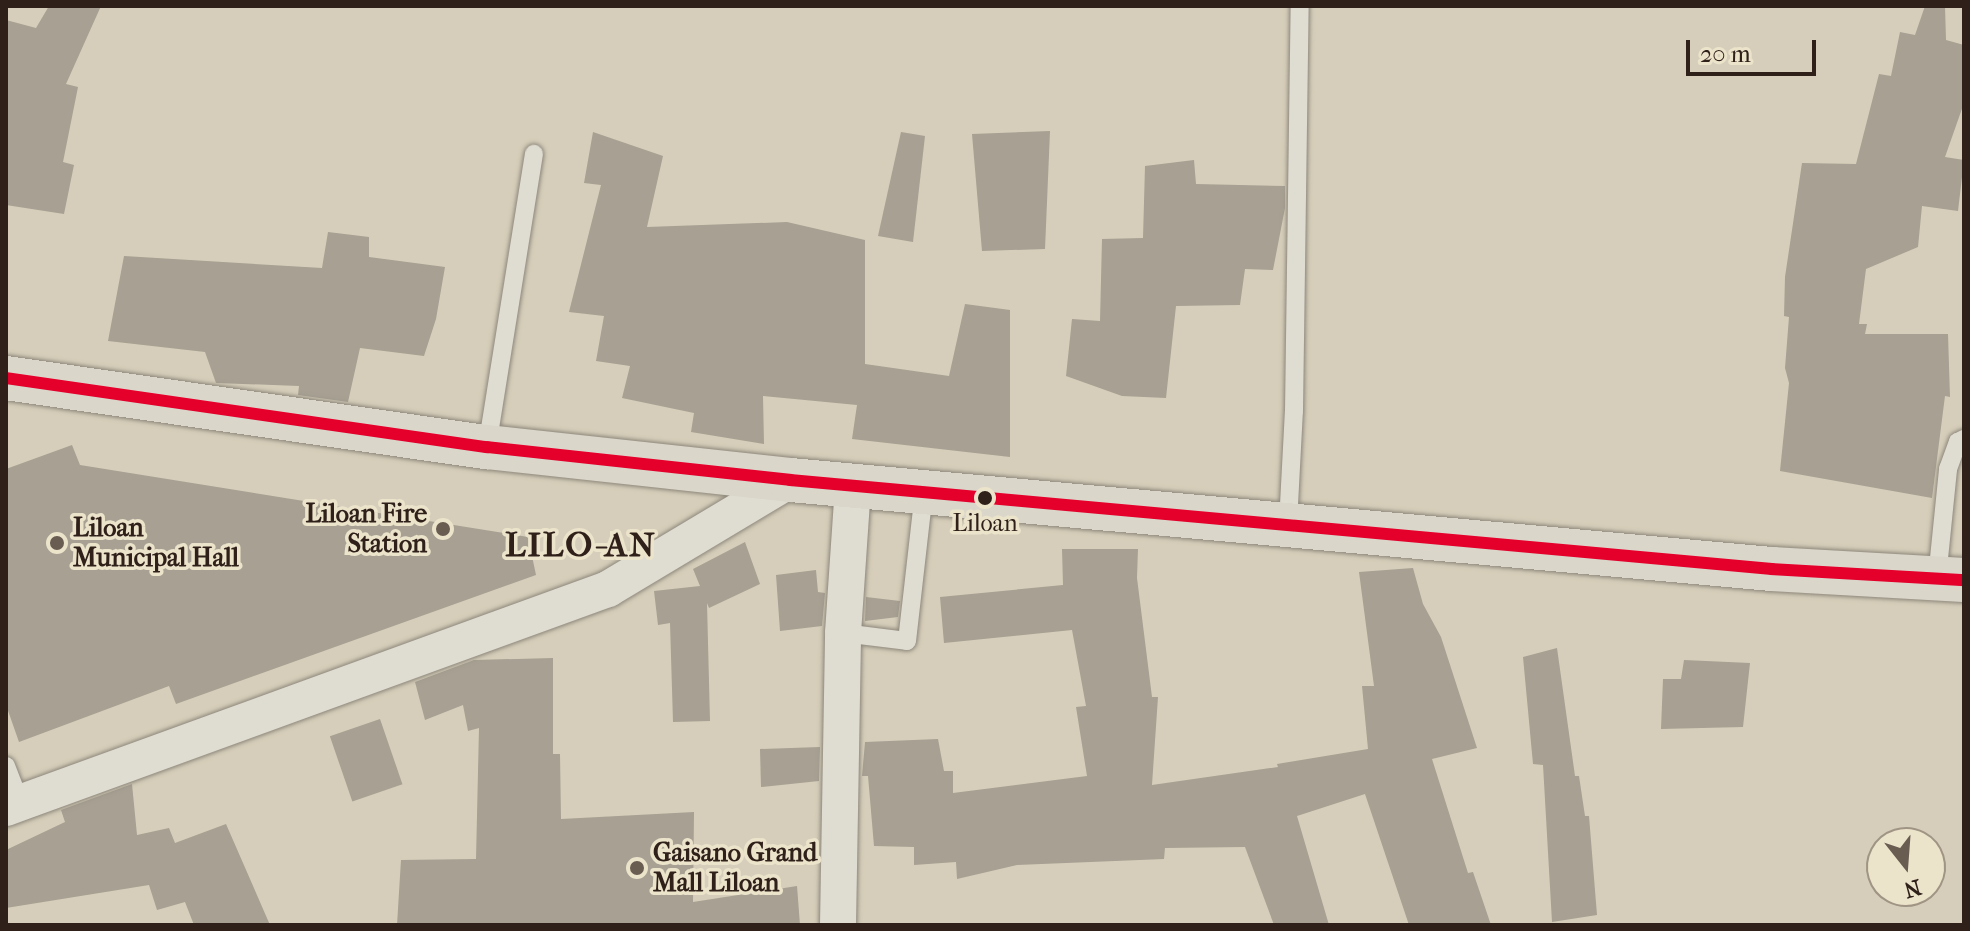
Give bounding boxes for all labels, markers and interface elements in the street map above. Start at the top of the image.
scale bar [1690,24,1820,74]
text: 20 m [1700,40,1751,68]
marker: Liloan [977,490,993,506]
place label: Liloan Fire Station [305,498,427,560]
place label: Liloan [952,510,1018,538]
place label: Liloan Municipal Hall [73,512,239,574]
marker: Liloan Fire Station [434,520,452,538]
district label: LILO-AN [505,526,657,566]
marker: Liloan Municipal Hall [48,534,66,552]
north arrow [1866,827,1946,907]
place label: Gaisano Grand Mall Liloan [653,837,817,898]
marker: Gaisano Grand Mall Liloan [628,859,646,877]
text: N [1901,873,1924,903]

